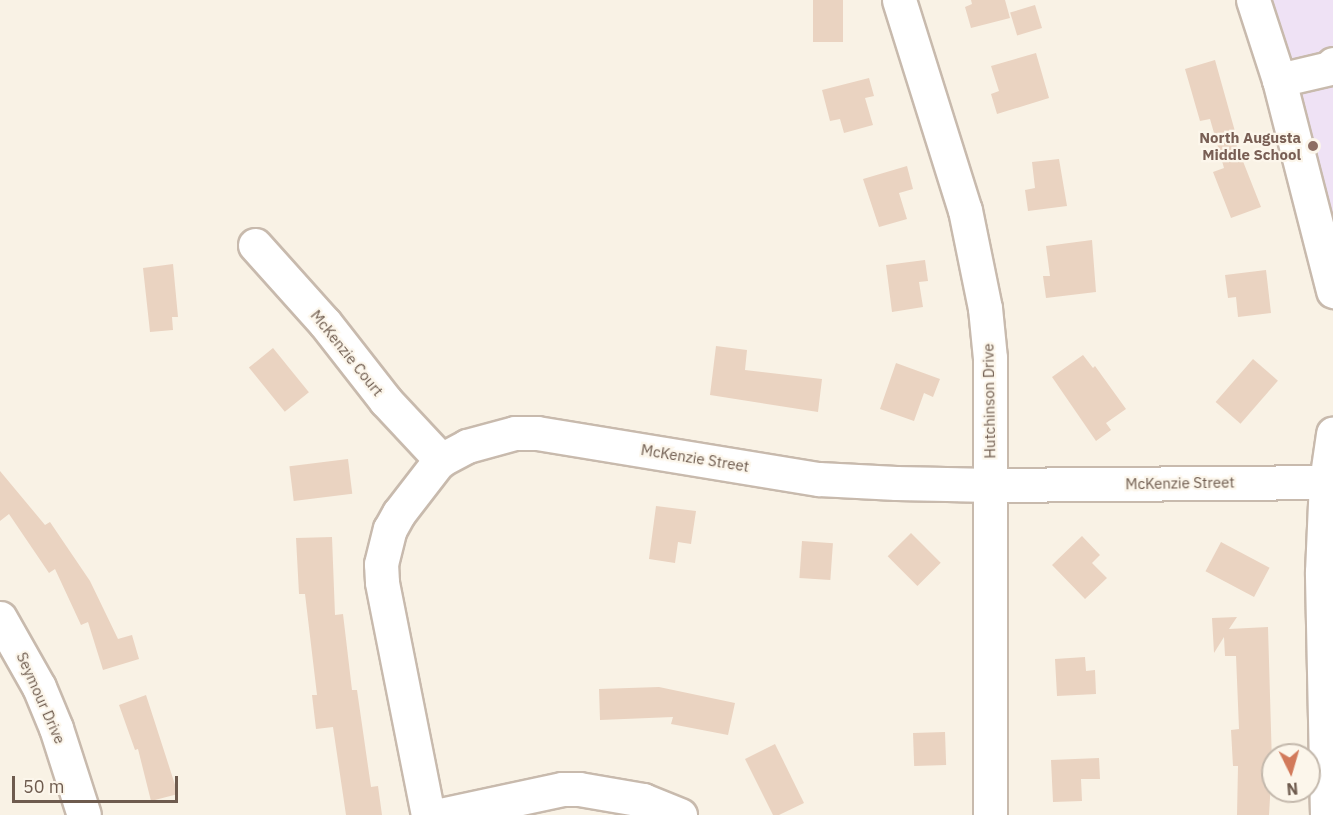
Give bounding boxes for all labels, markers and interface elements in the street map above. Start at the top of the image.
place label: North Augusta Middle School [1199,128,1301,163]
marker: North Augusta Middle School [1306,139,1320,153]
street label: McKenzie Court [307,306,387,400]
street label: Hutchinson Drive [979,343,999,459]
street label: McKenzie Street [640,441,750,475]
street label: McKenzie Street [1125,473,1235,493]
street label: Seymour Drive [13,649,69,747]
north arrow [1261,743,1321,803]
scale bar [15,764,182,802]
text: 50 m [23,775,65,798]
text: N [1286,778,1299,799]

